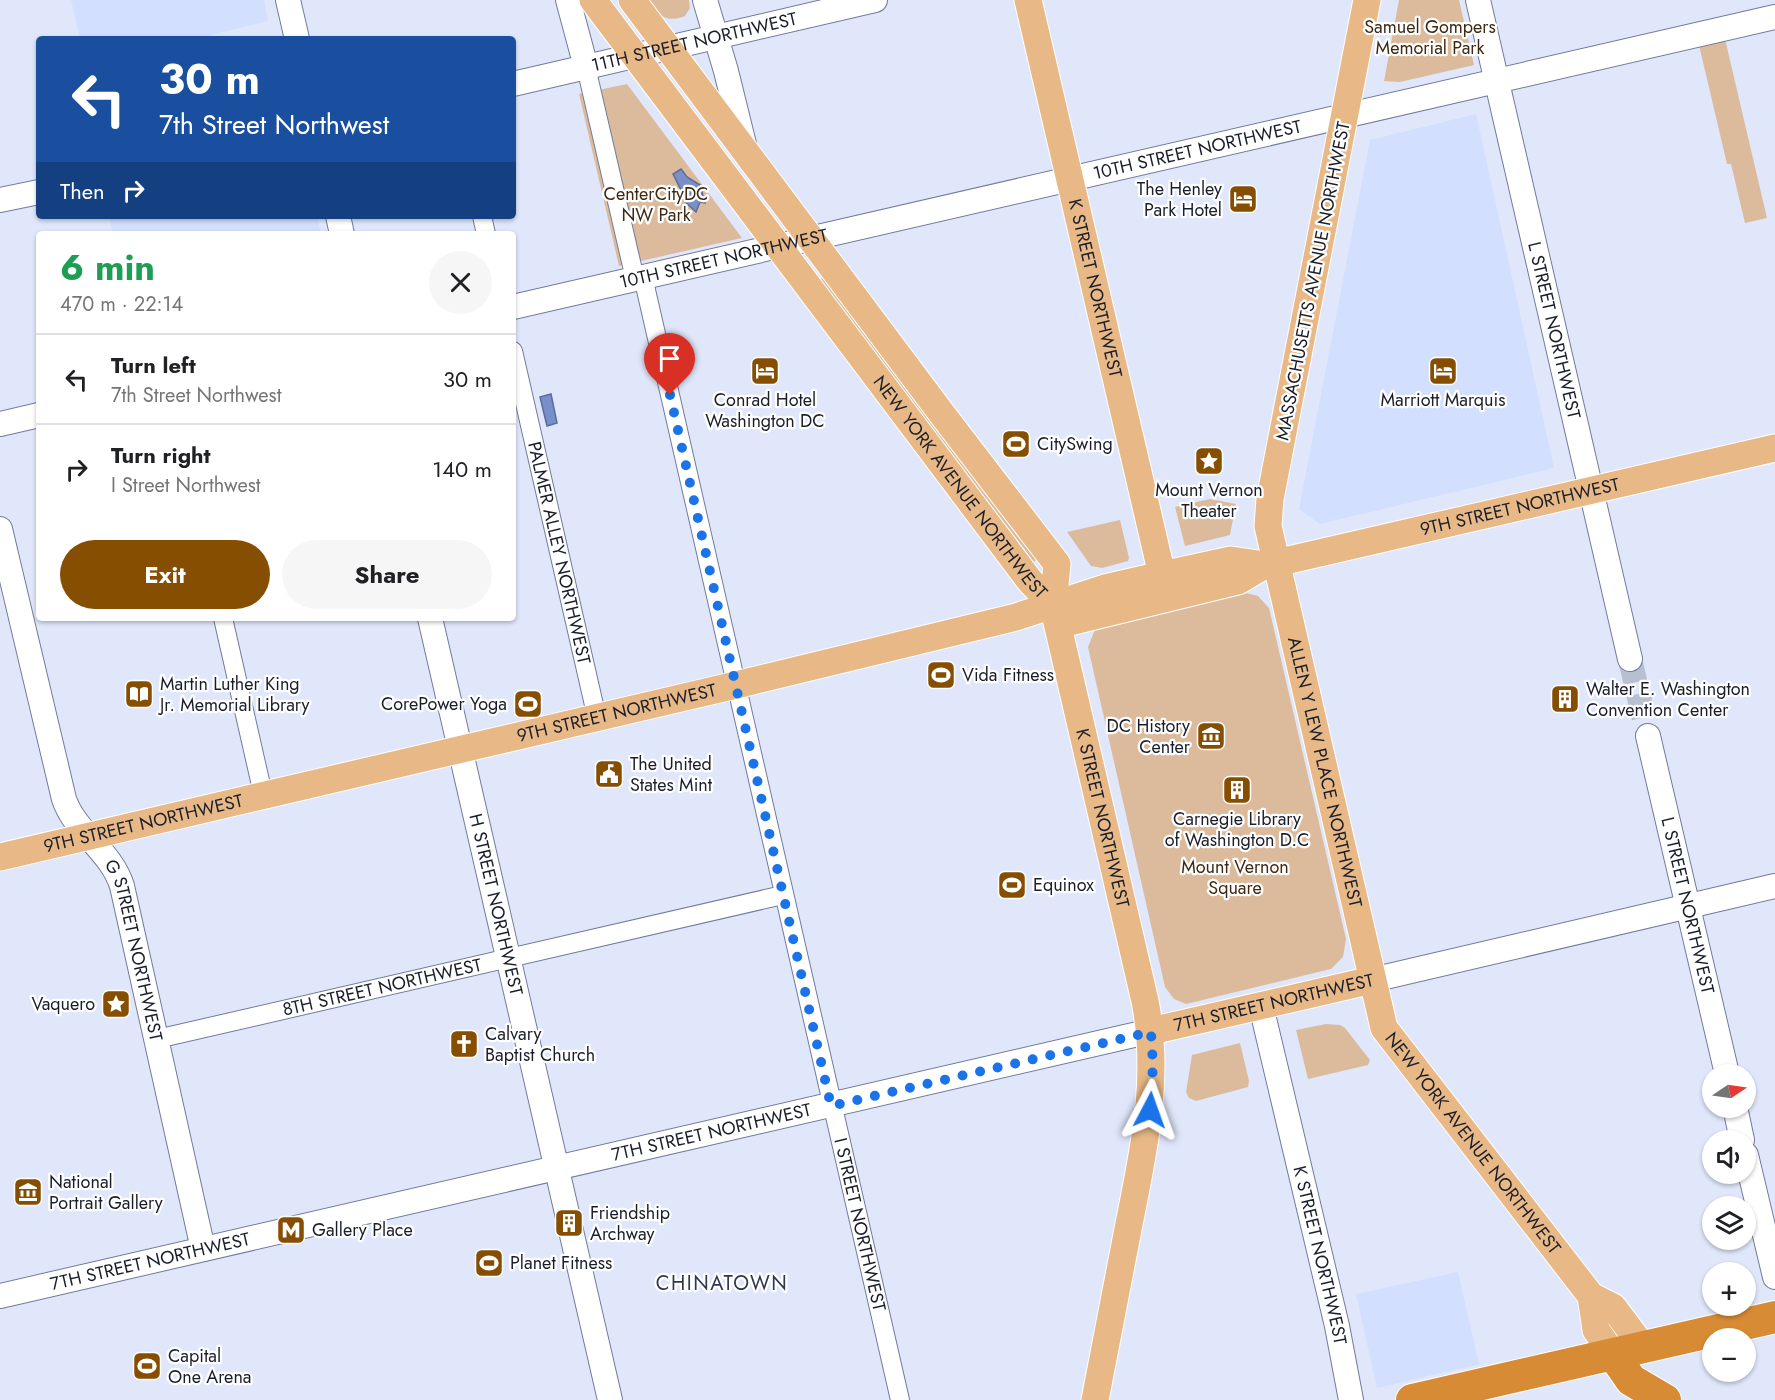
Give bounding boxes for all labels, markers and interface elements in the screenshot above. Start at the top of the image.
street label: 11TH STREET NORTHWEST [589,5,800,78]
park label: Samuel Gompers Memorial Park [1364,14,1496,61]
text: 30 m [159,49,260,110]
icon: left [60,60,138,138]
text: 7th Street Northwest [159,105,389,144]
street label: 10TH STREET NORTHWEST [1090,113,1304,186]
street label: MASSACHUSETTS AVENUE NORTHWEST [1269,119,1357,443]
icon: right [117,174,150,207]
text: Then [60,175,105,207]
place label: The Henley Park Hotel [1137,176,1222,223]
park label: CenterCityDC NW Park [604,181,708,228]
hotel icon: The Henley Park Hotel [1227,183,1259,215]
street label: K STREET NORTHWEST [1062,196,1129,381]
street label: 10TH STREET NORTHWEST [617,222,831,295]
street label: L STREET NORTHWEST [1521,239,1587,422]
text: 6 min [60,241,155,293]
button: close [429,251,492,314]
text: 470 m · 22:14 [60,290,183,319]
pin [644,333,695,395]
icon: arrive [653,342,686,375]
text: Turn left [111,349,196,381]
hotel icon: Conrad Hotel Washington DC [749,355,781,387]
hotel icon: Marriott Marquis [1427,355,1459,387]
icon: left [60,363,93,396]
text: 30 m [443,363,492,395]
street label: NEW YORK AVENUE NORTHWEST [867,370,1054,605]
text: 7th Street Northwest [111,381,281,410]
place label: Conrad Hotel Washington DC [705,387,825,434]
place label: Marriott Marquis [1381,387,1505,413]
sports icon: CitySwing [1000,428,1032,460]
place label: CitySwing [1037,431,1113,457]
text: Turn right [111,439,211,471]
street label: PALMER ALLEY NORTHWEST [521,439,597,667]
place icon: Mount Vernon Theater [1193,445,1225,477]
icon: right [60,453,93,486]
text: 140 m [432,453,492,485]
text: I Street Northwest [111,471,261,500]
street label: 9TH STREET NORTHWEST [1417,471,1623,542]
place label: Mount Vernon Theater [1155,477,1263,524]
button: Exit [60,540,270,609]
button: Share [282,540,492,609]
street label: ALLEN Y LEW PLACE NORTHWEST [1281,634,1369,911]
sports icon: Vida Fitness [925,659,957,691]
place label: Vida Fitness [962,662,1054,688]
place label: Martin Luther King Jr. Memorial Library [158,671,310,718]
place label: Walter E. Washington Convention Center [1586,676,1750,723]
street label: 9TH STREET NORTHWEST [514,677,719,749]
library icon: Martin Luther King Jr. Memorial Library [123,678,155,710]
building icon: Walter E. Washington Convention Center [1549,683,1581,715]
sports icon: CorePower Yoga [512,688,544,720]
place label: CorePower Yoga [381,691,507,717]
place label: DC History Center [1106,713,1191,760]
museum icon: DC History Center [1195,720,1227,752]
street label: K STREET NORTHWEST [1069,726,1136,911]
place label: The United States Mint [630,751,713,798]
public building icon: The United States Mint [593,758,625,790]
building icon: Carnegie Library of Washington D.C [1221,774,1253,806]
street label: 9TH STREET NORTHWEST [41,788,246,859]
place label: Carnegie Library of Washington D.C [1165,806,1309,853]
street label: H STREET NORTHWEST [462,811,530,999]
street label: L STREET NORTHWEST [1654,814,1721,997]
street label: G STREET NORTHWEST [98,854,169,1044]
park label: Mount Vernon Square [1181,854,1289,901]
sports icon: Equinox [996,869,1028,901]
place label: Equinox [1033,872,1094,898]
street label: 8TH STREET NORTHWEST [280,952,485,1023]
street label: 7TH STREET NORTHWEST [1171,967,1377,1038]
place icon: Vaquero [100,988,132,1020]
place label: Vaquero [32,991,95,1017]
place label: Calvary Baptist Church [485,1021,595,1068]
street label: NEW YORK AVENUE NORTHWEST [1379,1027,1567,1260]
church icon: Calvary Baptist Church [448,1028,480,1060]
north arrow [1702,1064,1756,1118]
map controls [1702,1064,1756,1382]
position arrow [1118,1078,1182,1142]
street label: 7TH STREET NORTHWEST [609,1096,814,1168]
button: sound [1702,1130,1756,1184]
street label: I STREET NORTHWEST [827,1135,892,1314]
street label: K STREET NORTHWEST [1286,1163,1353,1347]
place label: National Portrait Gallery [49,1169,163,1216]
museum icon: National Portrait Gallery [12,1176,44,1208]
button: layers [1702,1196,1756,1250]
place label: Friendship Archway [590,1200,670,1247]
building icon: Friendship Archway [553,1207,585,1239]
metro station icon: Gallery Place [275,1214,307,1246]
place label: Gallery Place [312,1217,413,1243]
street label: 7TH STREET NORTHWEST [48,1226,253,1297]
sports icon: Planet Fitness [473,1247,505,1279]
place label: Planet Fitness [510,1250,612,1276]
button: + [1702,1262,1756,1316]
district label: CHINATOWN [656,1269,788,1298]
button: − [1702,1328,1756,1382]
place label: Capital One Arena [168,1343,252,1390]
sports icon: Capital One Arena [131,1350,163,1382]

